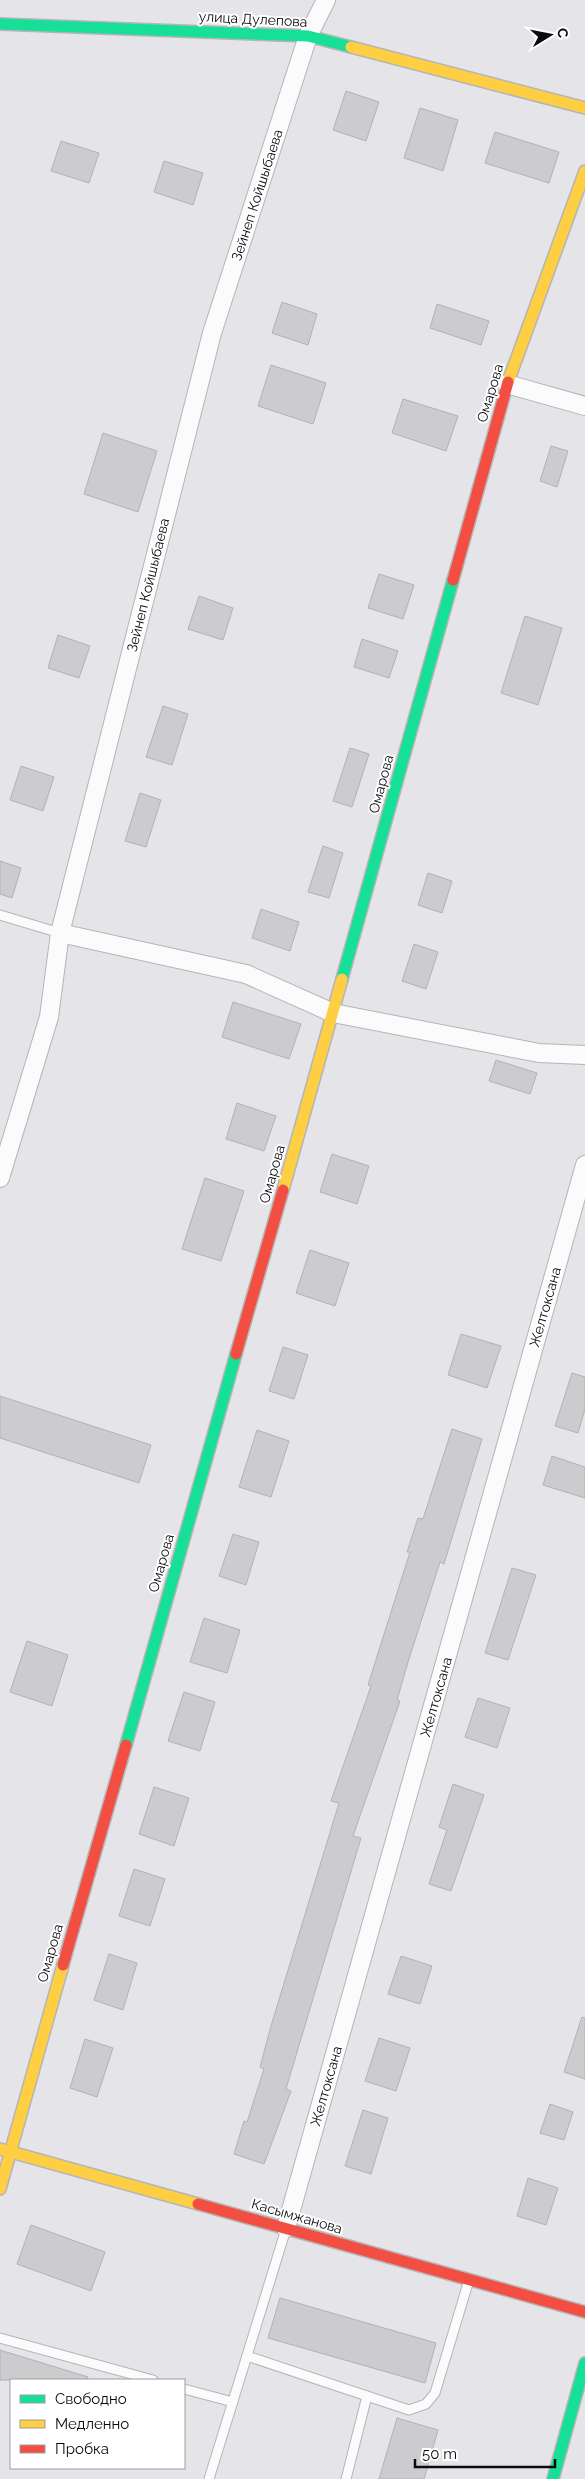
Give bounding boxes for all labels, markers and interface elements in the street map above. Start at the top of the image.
street label: улица Дулепова [198,8,308,30]
north arrow [525,10,575,60]
text: С [554,27,572,39]
street label: Зейнеп Койшыбаева [228,127,286,263]
street label: Омарова [474,362,506,424]
street label: Зейнеп Койшыбаева [124,516,172,654]
street label: Омарова [366,753,396,815]
street label: Омарова [256,1143,288,1205]
street label: Желтоксана [526,1265,564,1349]
street label: Омарова [145,1532,177,1594]
street label: Желтоксана [417,1655,455,1739]
street label: Омарова [34,1922,66,1984]
street label: Желтоксана [307,2044,345,2128]
street label: Касымжанова [250,2195,344,2237]
legend [10,2379,185,2469]
text: Свободно [55,2390,127,2408]
text: Медленно [55,2415,129,2433]
scale bar [415,2436,555,2468]
text: Пробка [55,2440,109,2458]
text: 50 m [422,2445,457,2463]

